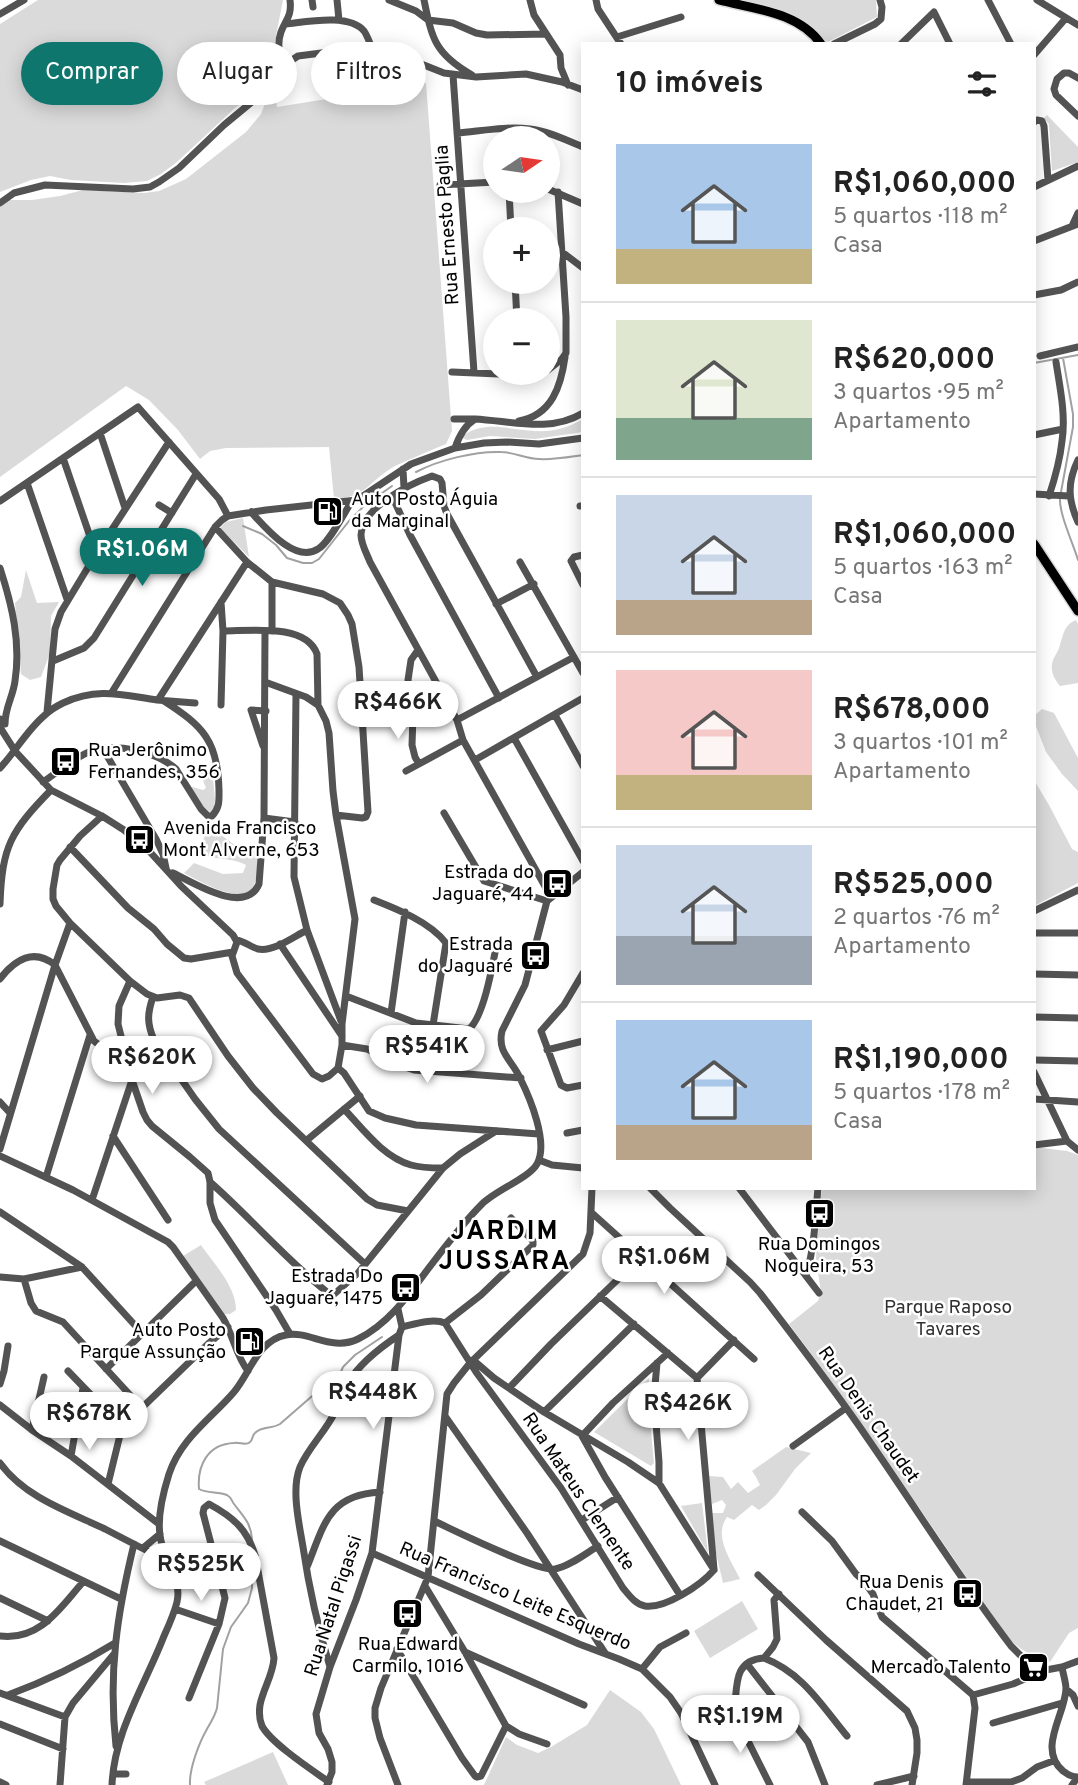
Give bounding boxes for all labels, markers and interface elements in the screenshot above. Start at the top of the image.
chip: Comprar [21,42,163,105]
chip: Alugar [177,42,297,105]
chip: Filtros [311,42,426,105]
icon: filters [963,65,1001,103]
text: 10 imóveis [616,66,763,103]
north arrow [483,126,560,203]
map controls [483,126,560,385]
street label: Rua Ernesto Paglia [430,144,466,306]
text: R$1,060,000 [833,166,1016,203]
icon: home [672,172,756,256]
text: 5 quartos · 118 m² [833,203,1008,232]
button: + [483,217,560,294]
text: Casa [833,232,883,261]
button: − [483,308,560,385]
text: R$620,000 [833,342,995,379]
icon: home [672,348,756,432]
text: 3 quartos · 95 m² [833,379,1004,408]
text: Apartamento [833,408,971,437]
place label: Auto Posto Águia da Marginal [351,487,498,534]
fuel station icon: Auto Posto Águia da Marginal [311,494,345,528]
text: R$1,060,000 [833,517,1016,554]
icon: home [672,523,756,607]
pin: R$1.06M [77,528,207,588]
text: R$1.06M [96,536,188,565]
text: 5 quartos · 163 m² [833,554,1012,583]
text: Casa [833,583,883,612]
pin: R$466K [341,682,455,741]
text: R$466K [353,689,443,718]
text: R$678,000 [833,692,991,729]
icon: home [672,698,756,782]
text: 3 quartos · 101 m² [833,729,1008,758]
place label: Rua Jerônimo Fernandes, 356 [88,739,220,785]
bus stop icon: Rua Jerônimo Fernandes, 356 [48,745,82,779]
text: Apartamento [833,758,971,787]
place label: Avenida Francisco Mont Alverne, 653 [163,817,320,863]
bus stop icon: Avenida Francisco Mont Alverne, 653 [123,823,157,857]
place label: Estrada do Jaguaré, 44 [432,861,534,907]
bus stop icon: Estrada do Jaguaré, 44 [540,867,574,901]
text: R$525,000 [833,867,994,904]
icon: home [672,873,756,957]
text: 2 quartos · 76 m² [833,904,1000,933]
place label: Estrada do Jaguaré [418,933,513,979]
text: Apartamento [833,933,971,962]
bus stop icon: Estrada do Jaguaré [519,939,553,973]
pin: R$541K [370,1026,484,1085]
text: R$541K [385,1033,469,1062]
pin: R$620K [95,1036,209,1096]
text: R$1,190,000 [833,1042,1009,1079]
text: R$620K [107,1044,197,1073]
icon: home [672,1048,756,1132]
text: 5 quartos · 178 m² [833,1079,1010,1108]
text: Casa [833,1108,883,1137]
bus stop icon: Rua Domingos Nogueira, 53 [802,1197,836,1231]
district label: JARDIM JUSSARA [439,1216,571,1279]
place label: Rua Domingos Nogueira, 53 [758,1233,880,1279]
pin: R$1.06M [599,1236,729,1296]
text: R$1.06M [618,1244,710,1273]
place label: Estrada Do Jaguaré, 1475 [265,1265,383,1311]
bus stop icon: Estrada Do Jaguaré, 1475 [389,1271,423,1305]
park label: Parque Raposo Tavares [884,1296,1012,1342]
place label: Auto Posto Parque Assunção [80,1319,226,1365]
fuel station icon: Auto Posto Parque Assunção [232,1325,266,1359]
street label: Rua Denis Chaudet [812,1342,924,1488]
pin: R$448K [316,1372,430,1431]
text: R$448K [328,1379,418,1408]
pin: R$426K [631,1382,745,1442]
text: R$426K [644,1390,733,1419]
pin: R$678K [32,1392,146,1452]
text: R$678K [46,1400,132,1429]
street label: Rua Mateus Clemente [516,1408,640,1576]
street label: Rua Natal Pigassi [300,1532,368,1680]
street label: Rua Francisco Leite Esquerdo [395,1537,635,1657]
pin: R$525K [144,1544,258,1603]
text: R$525K [157,1551,245,1580]
place label: Rua Denis Chaudet, 21 [845,1571,944,1617]
bus stop icon: Rua Denis Chaudet, 21 [950,1577,984,1611]
bus stop icon: Rua Edward Carmilo, 1016 [391,1597,425,1631]
place label: Rua Edward Carmilo, 1016 [352,1633,464,1679]
supermarket icon: Mercado Talento [1017,1651,1051,1685]
place label: Mercado Talento [871,1656,1011,1680]
pin: R$1.19M [675,1696,805,1755]
text: R$1.19M [697,1703,783,1732]

